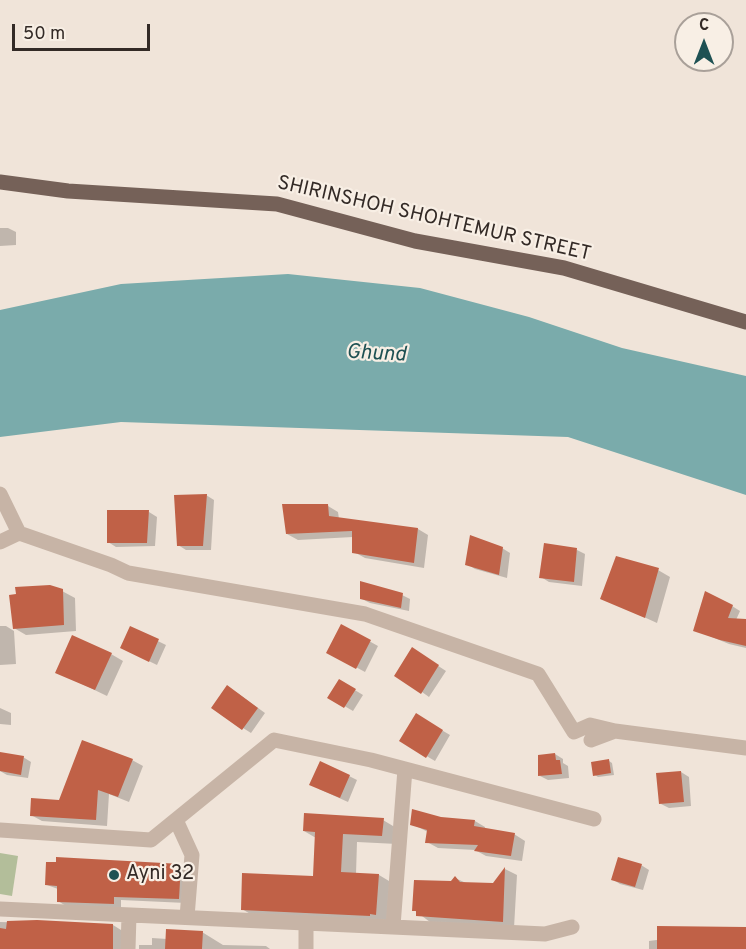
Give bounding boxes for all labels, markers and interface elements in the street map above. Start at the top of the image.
scale bar [15,12,153,50]
north arrow [674,12,734,72]
text: С [699,16,709,36]
text: 50 m [23,23,65,46]
street label: SHIRINSHOH SHOHTEMUR STREET [275,172,593,268]
water label: Ghund [346,341,406,369]
place label: Ayni 32 [126,863,194,887]
marker: Ayni 32 [107,868,121,882]

